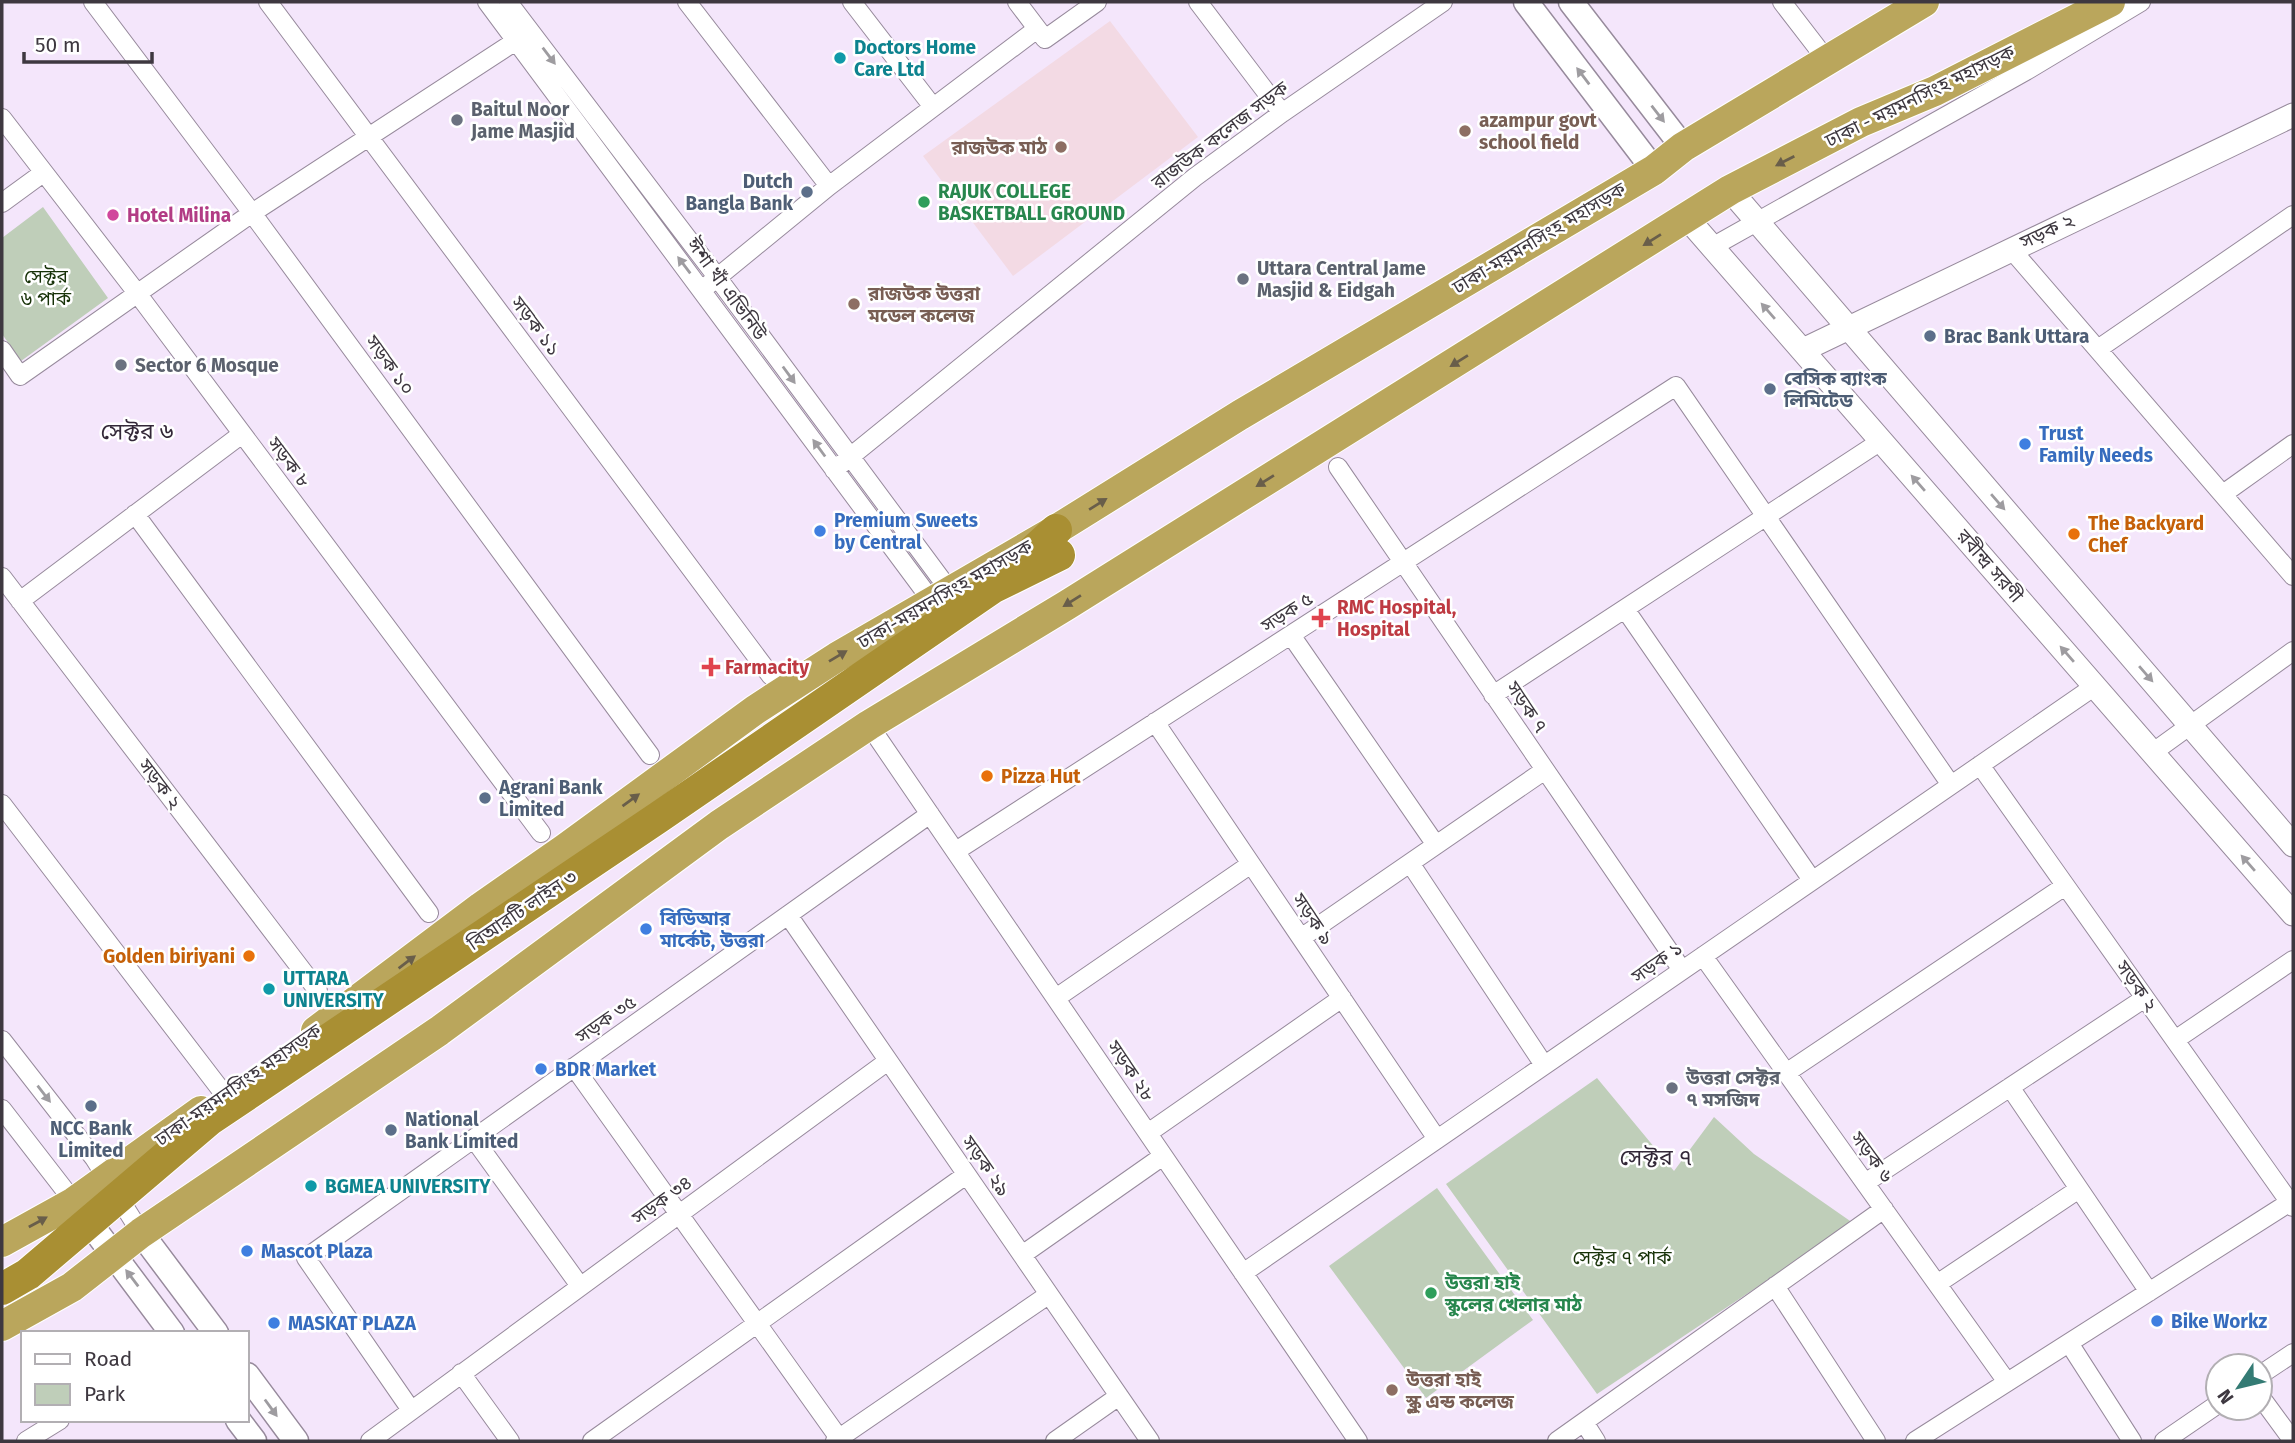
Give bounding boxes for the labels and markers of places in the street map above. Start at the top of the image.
place label: Doctors Home Care Ltd [854,36,976,81]
marker: Doctors Home Care Ltd [832,50,848,66]
place label: Baitul Noor Jame Masjid [470,98,575,143]
place label: azampur govt school field [1479,109,1597,154]
marker: Baitul Noor Jame Masjid [449,112,465,128]
marker: azampur govt school field [1457,123,1473,139]
place label: রাজউক মাঠ [950,136,1047,159]
marker: রাজউক মাঠ [1053,139,1069,155]
place label: Dutch Bangla Bank [685,170,794,215]
place label: RAJUK COLLEGE BASKETBALL GROUND [938,180,1125,225]
marker: Dutch Bangla Bank [799,184,815,200]
marker: RAJUK COLLEGE BASKETBALL GROUND [916,194,932,210]
place label: Hotel Milina [127,204,231,227]
marker: Hotel Milina [105,207,121,223]
place label: Uttara Central Jame Masjid & Eidgah [1257,257,1426,302]
marker: Uttara Central Jame Masjid & Eidgah [1235,271,1251,287]
place label: রাজউক উত্তরা মডেল কলেজ [867,282,981,327]
marker: রাজউক উত্তরা মডেল কলেজ [846,296,862,312]
place label: Brac Bank Uttara [1944,325,2089,348]
marker: Brac Bank Uttara [1922,328,1938,344]
place label: Sector 6 Mosque [135,354,279,377]
marker: Sector 6 Mosque [113,357,129,373]
place label: বেসিক ব্যাংক লিমিটেড [1783,367,1887,412]
marker: বেসিক ব্যাংক লিমিটেড [1762,381,1778,397]
place label: Trust Family Needs [2039,422,2153,467]
marker: Trust Family Needs [2017,436,2033,452]
place label: Premium Sweets by Central [834,509,978,554]
place label: The Backyard Chef [2088,512,2204,557]
marker: Premium Sweets by Central [812,523,828,539]
marker: The Backyard Chef [2066,526,2082,542]
place label: RMC Hospital, Hospital [1337,596,1456,641]
marker: RMC Hospital, Hospital [1311,608,1331,628]
place label: Farmacity [725,656,809,679]
marker: Farmacity [703,659,719,675]
place label: Pizza Hut [1001,765,1081,788]
marker: Pizza Hut [979,768,995,784]
place label: Agrani Bank Limited [498,776,603,821]
marker: Agrani Bank Limited [477,790,493,806]
place label: বিডিআর মার্কেট, উত্তরা [659,907,765,952]
marker: বিডিআর মার্কেট, উত্তরা [638,921,654,937]
place label: Golden biriyani [103,945,235,968]
marker: Golden biriyani [241,948,257,964]
place label: UTTARA UNIVERSITY [283,967,385,1012]
marker: UTTARA UNIVERSITY [261,981,277,997]
place label: BDR Market [555,1058,657,1081]
marker: BDR Market [533,1061,549,1077]
place label: উত্তরা সেক্টর ৭ মসজিদ [1685,1066,1781,1111]
marker: উত্তরা সেক্টর ৭ মসজিদ [1664,1080,1680,1096]
marker: NCC Bank Limited [83,1098,99,1114]
place label: National Bank Limited [405,1108,519,1153]
place label: NCC Bank Limited [50,1117,133,1162]
marker: National Bank Limited [383,1122,399,1138]
place label: BGMEA UNIVERSITY [325,1175,491,1198]
marker: BGMEA UNIVERSITY [303,1178,319,1194]
place label: Mascot Plaza [261,1240,373,1263]
marker: Mascot Plaza [239,1243,255,1259]
place label: উত্তরা হাই স্কুলের খেলার মাঠ [1444,1271,1582,1316]
marker: উত্তরা হাই স্কুলের খেলার মাঠ [1423,1285,1439,1301]
place label: Bike Workz [2171,1310,2267,1333]
place label: MASKAT PLAZA [288,1312,417,1335]
marker: Bike Workz [2149,1313,2165,1329]
marker: MASKAT PLAZA [266,1315,282,1331]
place label: উত্তরা হাই স্কুল এন্ড কলেজ [1405,1368,1515,1414]
marker: উত্তরা হাই স্কুল এন্ড কলেজ [1384,1382,1400,1398]

